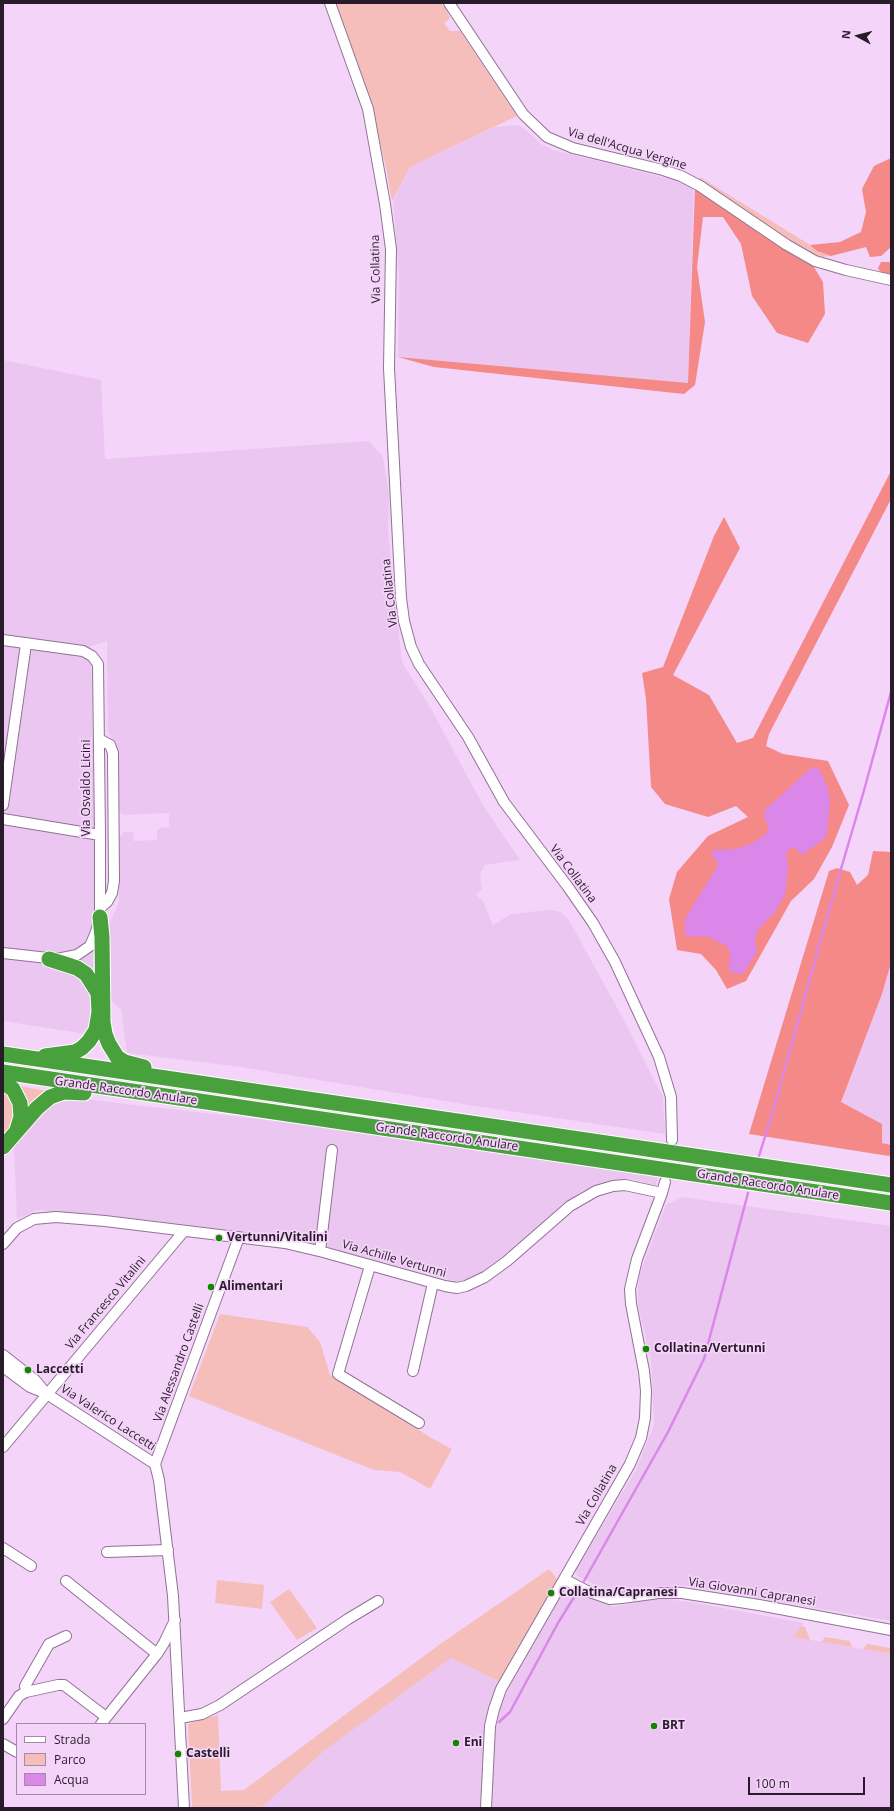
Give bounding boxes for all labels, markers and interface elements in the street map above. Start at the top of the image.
north arrow [838,16,878,56]
text: N [838,29,854,40]
street label: Via dell'Acqua Vergine [566,125,688,173]
street label: Via Collatina [368,234,384,304]
street label: Via Collatina [379,558,401,628]
street label: Via Osvaldo Licini [80,740,94,836]
street label: Via Collatina [547,842,599,906]
street label: Grande Raccordo Anulare [54,1074,198,1108]
street label: Grande Raccordo Anulare [375,1120,519,1154]
street label: Grande Raccordo Anulare [696,1167,840,1203]
place label: Vertunni/Vitalini [227,1231,328,1245]
marker: Vertunni/Vitalini [214,1233,224,1243]
street label: Via Achille Vertunni [340,1237,448,1281]
street label: Via Francesco Vitalini [63,1254,149,1352]
place label: Alimentari [219,1280,283,1294]
marker: Alimentari [206,1282,216,1292]
street label: Via Alessandro Castelli [151,1302,207,1424]
place label: Collatina/Vertunni [654,1342,765,1356]
marker: Collatina/Vertunni [641,1344,651,1354]
place label: Laccetti [36,1363,84,1377]
marker: Laccetti [23,1365,33,1375]
street label: Via Valerico Laccetti [58,1382,158,1454]
street label: Via Collatina [574,1462,620,1528]
street label: Via Giovanni Capranesi [687,1575,817,1609]
place label: Collatina/Capranesi [559,1586,677,1600]
marker: Collatina/Capranesi [546,1588,556,1598]
place label: BRT [662,1719,685,1733]
marker: BRT [649,1721,659,1731]
legend [16,1723,146,1795]
text: Strada [54,1731,90,1748]
place label: Eni [464,1736,482,1750]
marker: Eni [451,1738,461,1748]
place label: Castelli [186,1747,230,1761]
marker: Castelli [173,1749,183,1759]
text: Parco [54,1751,86,1768]
scale bar [750,1769,867,1795]
text: Acqua [54,1771,89,1788]
text: 100 m [755,1775,790,1792]

